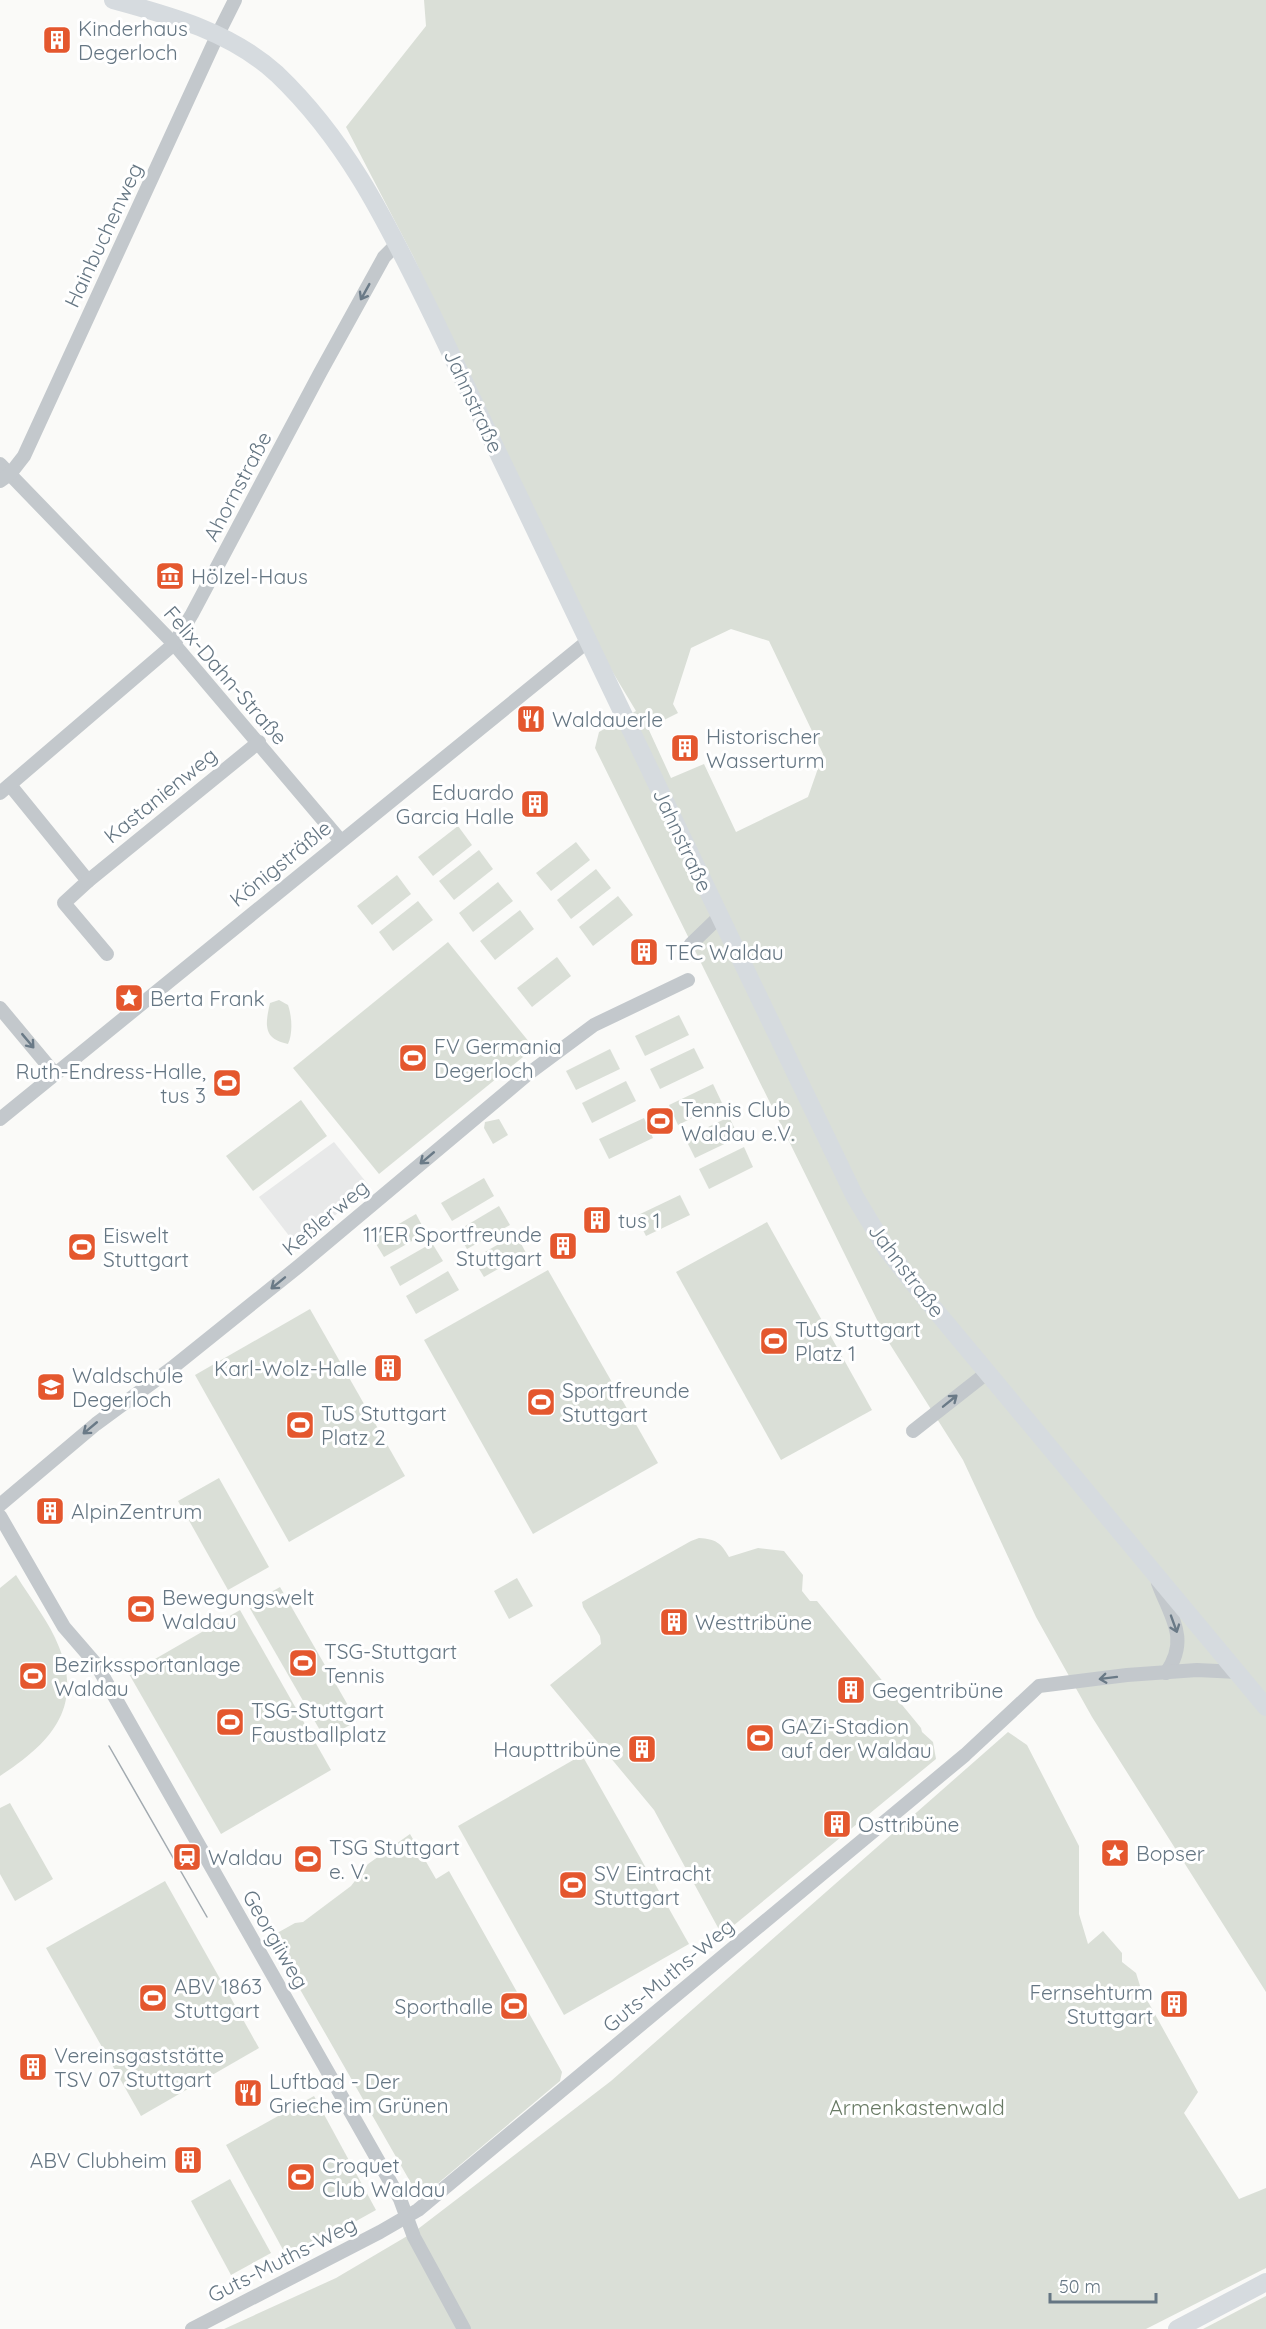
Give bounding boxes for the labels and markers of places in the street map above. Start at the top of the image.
place label: Kinderhaus Degerloch [78,15,188,65]
building icon: Kinderhaus Degerloch [41,24,73,56]
museum icon: Hölzel-Haus [154,560,186,592]
place label: Hölzel-Haus [191,563,308,589]
restaurant icon: Waldauerle [515,703,547,735]
place label: Waldauerle [552,706,663,732]
place label: Historischer Wasserturm [706,723,825,773]
building icon: Historischer Wasserturm [669,732,701,764]
place label: Eduardo Garcia Halle [396,779,514,829]
building icon: Eduardo Garcia Halle [519,788,551,820]
building icon: TEC Waldau [628,936,660,968]
place label: TEC Waldau [665,939,784,965]
place icon: Berta Frank [113,982,145,1014]
place label: Berta Frank [150,985,265,1011]
place label: FV Germania Degerloch [434,1033,561,1083]
sports icon: FV Germania Degerloch [397,1042,429,1074]
place label: Ruth-Endress-Halle, tus 3 [16,1058,206,1108]
sports icon: Ruth-Endress-Halle, tus 3 [211,1067,243,1099]
place label: Tennis Club Waldau e.V. [681,1096,795,1146]
sports icon: Tennis Club Waldau e.V. [644,1105,676,1137]
building icon: tus 1 [581,1204,613,1236]
place label: tus 1 [618,1207,660,1233]
place label: 11'ER Sportfreunde Stuttgart [363,1221,542,1271]
place label: Eiswelt Stuttgart [103,1222,189,1272]
building icon: 11'ER Sportfreunde Stuttgart [547,1230,579,1262]
sports icon: Eiswelt Stuttgart [66,1231,98,1263]
place label: TuS Stuttgart Platz 1 [795,1316,921,1366]
sports icon: TuS Stuttgart Platz 1 [758,1325,790,1357]
building icon: Karl-Wolz-Halle [372,1352,404,1384]
place label: Karl-Wolz-Halle [214,1355,367,1381]
place label: Waldschule Degerloch [72,1362,183,1412]
school or university icon: Waldschule Degerloch [35,1371,67,1403]
place label: Sportfreunde Stuttgart [562,1377,690,1427]
sports icon: Sportfreunde Stuttgart [525,1386,557,1418]
place label: TuS Stuttgart Platz 2 [321,1400,447,1450]
sports icon: TuS Stuttgart Platz 2 [284,1409,316,1441]
building icon: AlpinZentrum [34,1495,66,1527]
place label: AlpinZentrum [71,1498,203,1524]
place label: Bewegungswelt Waldau [162,1584,314,1634]
sports icon: Bewegungswelt Waldau [125,1593,157,1625]
building icon: Westtribüne [658,1606,690,1638]
place label: Westtribüne [695,1609,812,1635]
place label: TSG-Stuttgart Tennis [324,1638,457,1688]
sports icon: TSG-Stuttgart Tennis [287,1647,319,1679]
place label: Bezirkssportanlage Waldau [54,1651,241,1701]
sports icon: Bezirkssportanlage Waldau [17,1660,49,1692]
building icon: Gegentribüne [835,1674,867,1706]
place label: Gegentribüne [872,1677,1003,1703]
place label: TSG-Stuttgart Faustballplatz [251,1697,386,1747]
sports icon: TSG-Stuttgart Faustballplatz [214,1706,246,1738]
place label: GAZi-Stadion auf der Waldau [781,1713,932,1763]
sports icon: GAZi-Stadion auf der Waldau [744,1722,776,1754]
building icon: Haupttribüne [626,1733,658,1765]
place label: Haupttribüne [493,1736,621,1762]
building icon: Osttribüne [821,1808,853,1840]
place label: Osttribüne [858,1811,959,1837]
place label: TSG Stuttgart e. V. [329,1834,460,1884]
place icon: Bopser [1099,1837,1131,1869]
place label: Bopser [1136,1840,1205,1866]
station icon: Waldau [171,1841,203,1873]
sports icon: TSG Stuttgart e. V. [292,1843,324,1875]
place label: Waldau [208,1844,283,1870]
place label: SV Eintracht Stuttgart [594,1860,712,1910]
sports icon: SV Eintracht Stuttgart [557,1869,589,1901]
place label: ABV 1863 Stuttgart [174,1973,262,2023]
place label: Fernsehturm Stuttgart [1029,1979,1153,2029]
sports icon: ABV 1863 Stuttgart [137,1982,169,2014]
building icon: Fernsehturm Stuttgart [1158,1988,1190,2020]
sports icon: Sporthalle [498,1990,530,2022]
place label: Sporthalle [395,1993,493,2019]
place label: Vereinsgaststätte TSV 07 Stuttgart [54,2042,224,2092]
building icon: Vereinsgaststätte TSV 07 Stuttgart [17,2051,49,2083]
place label: Luftbad - Der Grieche im Grünen [269,2068,449,2118]
restaurant icon: Luftbad - Der Grieche im Grünen [232,2077,264,2109]
building icon: ABV Clubheim [172,2144,204,2176]
place label: ABV Clubheim [30,2147,167,2173]
place label: Croquet Club Waldau [322,2152,445,2202]
sports icon: Croquet Club Waldau [285,2161,317,2193]

